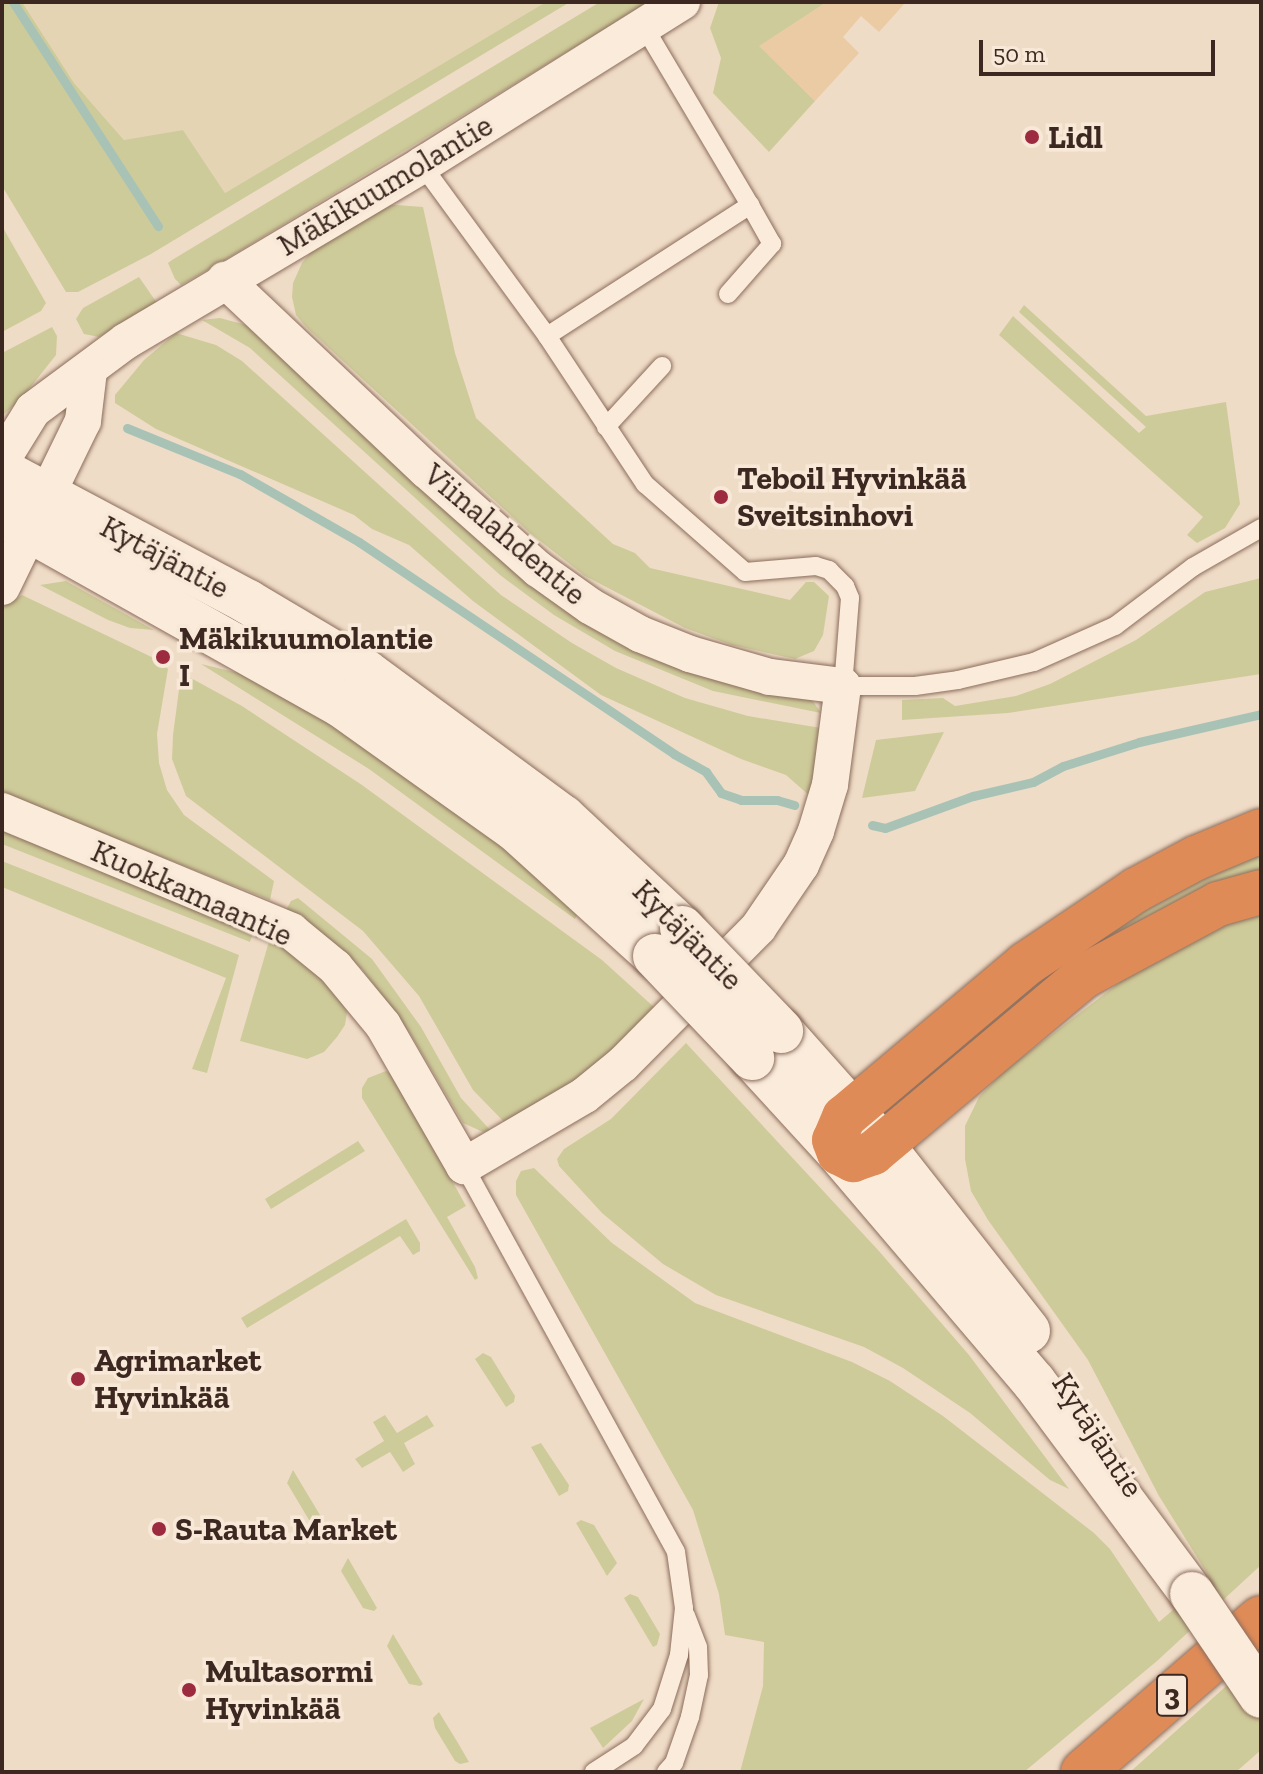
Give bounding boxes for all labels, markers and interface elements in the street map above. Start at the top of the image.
scale bar [983,24,1219,74]
text: 50 m [993,39,1045,68]
street label: Mäkikuumolantie [271,106,499,264]
place label: Lidl [1048,118,1103,156]
marker: Lidl [1023,128,1041,146]
street label: Viinalahdentie [416,455,594,613]
place label: Teboil Hyvinkää Sveitsinhovi [737,460,967,535]
marker: Teboil Hyvinkää Sveitsinhovi [712,488,730,506]
street label: Kytäjäntie [94,507,236,607]
place label: Mäkikuumolantie I [179,620,433,695]
marker: Mäkikuumolantie I [154,648,172,666]
street label: Kuokkamaantie [85,832,299,954]
street label: Kytäjäntie [625,872,751,998]
place label: Agrimarket Hyvinkää [94,1342,261,1417]
street label: Kytäjäntie [1044,1366,1152,1504]
marker: Agrimarket Hyvinkää [69,1370,87,1388]
place label: S-Rauta Market [175,1510,397,1548]
marker: S-Rauta Market [150,1520,168,1538]
place label: Multasormi Hyvinkää [205,1653,373,1728]
road number: 3 [1156,1669,1188,1721]
marker: Multasormi Hyvinkää [180,1681,198,1699]

